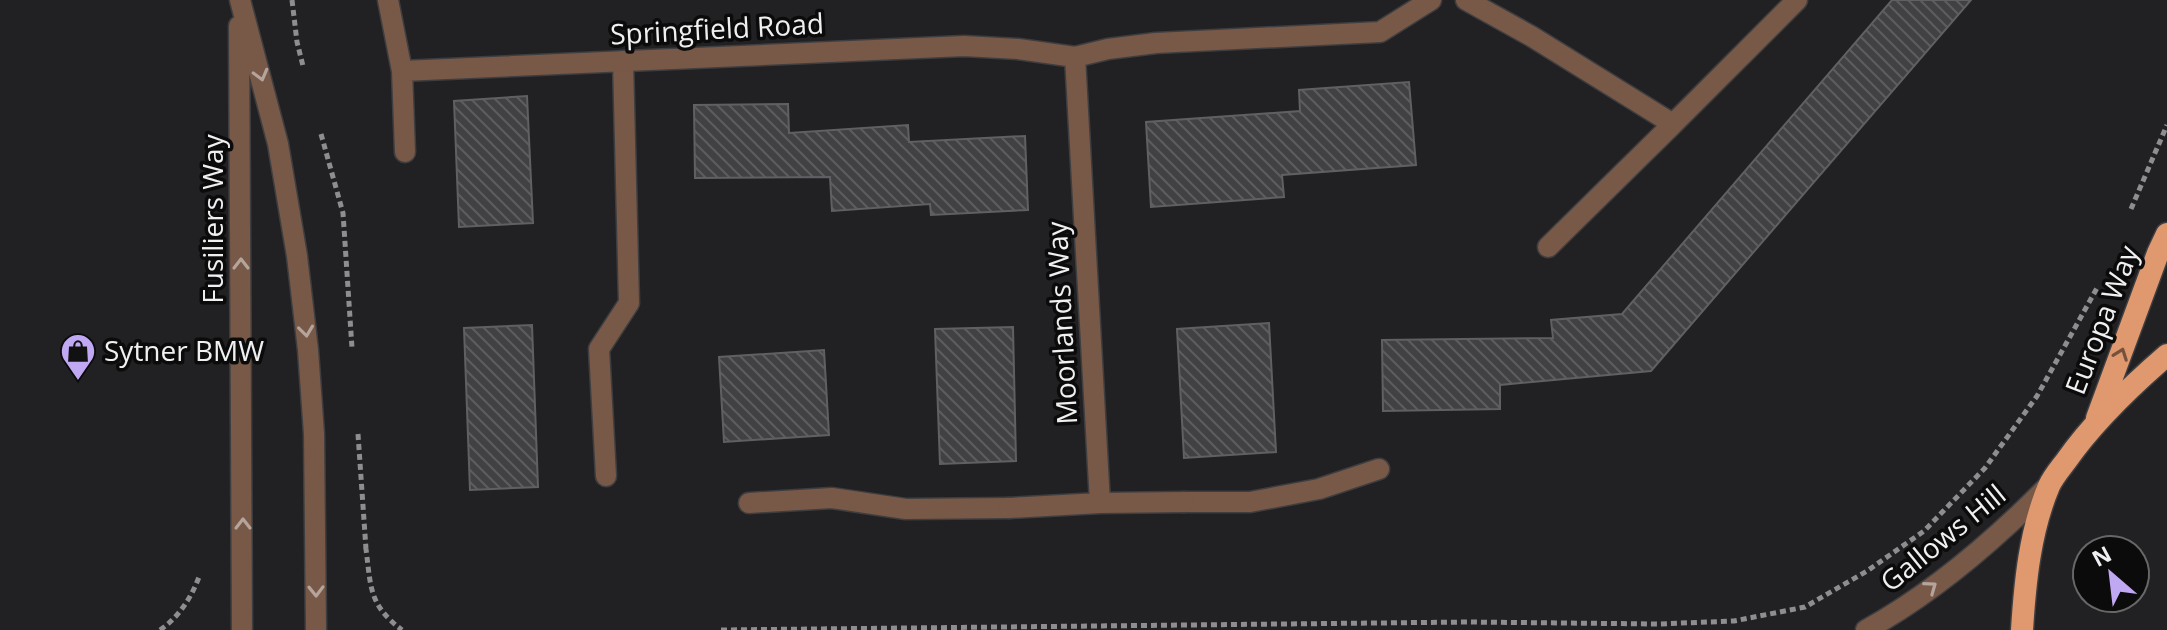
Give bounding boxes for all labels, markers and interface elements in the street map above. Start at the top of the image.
street label: Springfield Road [609,3,825,53]
one-way arrow [252,68,268,82]
street label: Fusiliers Way [193,133,231,304]
street label: Moorlands Way [1037,220,1085,426]
street label: Europa Way [2055,239,2147,399]
one-way arrow [232,257,250,270]
one-way arrow [297,325,314,338]
place label: Sytner BMW [104,331,264,369]
shop icon: Sytner BMW [59,332,97,382]
one-way arrow [2111,348,2128,362]
street label: Gallows Hill [1872,475,2013,600]
one-way arrow [234,517,251,530]
north arrow [2071,534,2151,614]
text: N [2086,538,2116,573]
one-way arrow [1923,582,1937,597]
one-way arrow [307,585,325,598]

